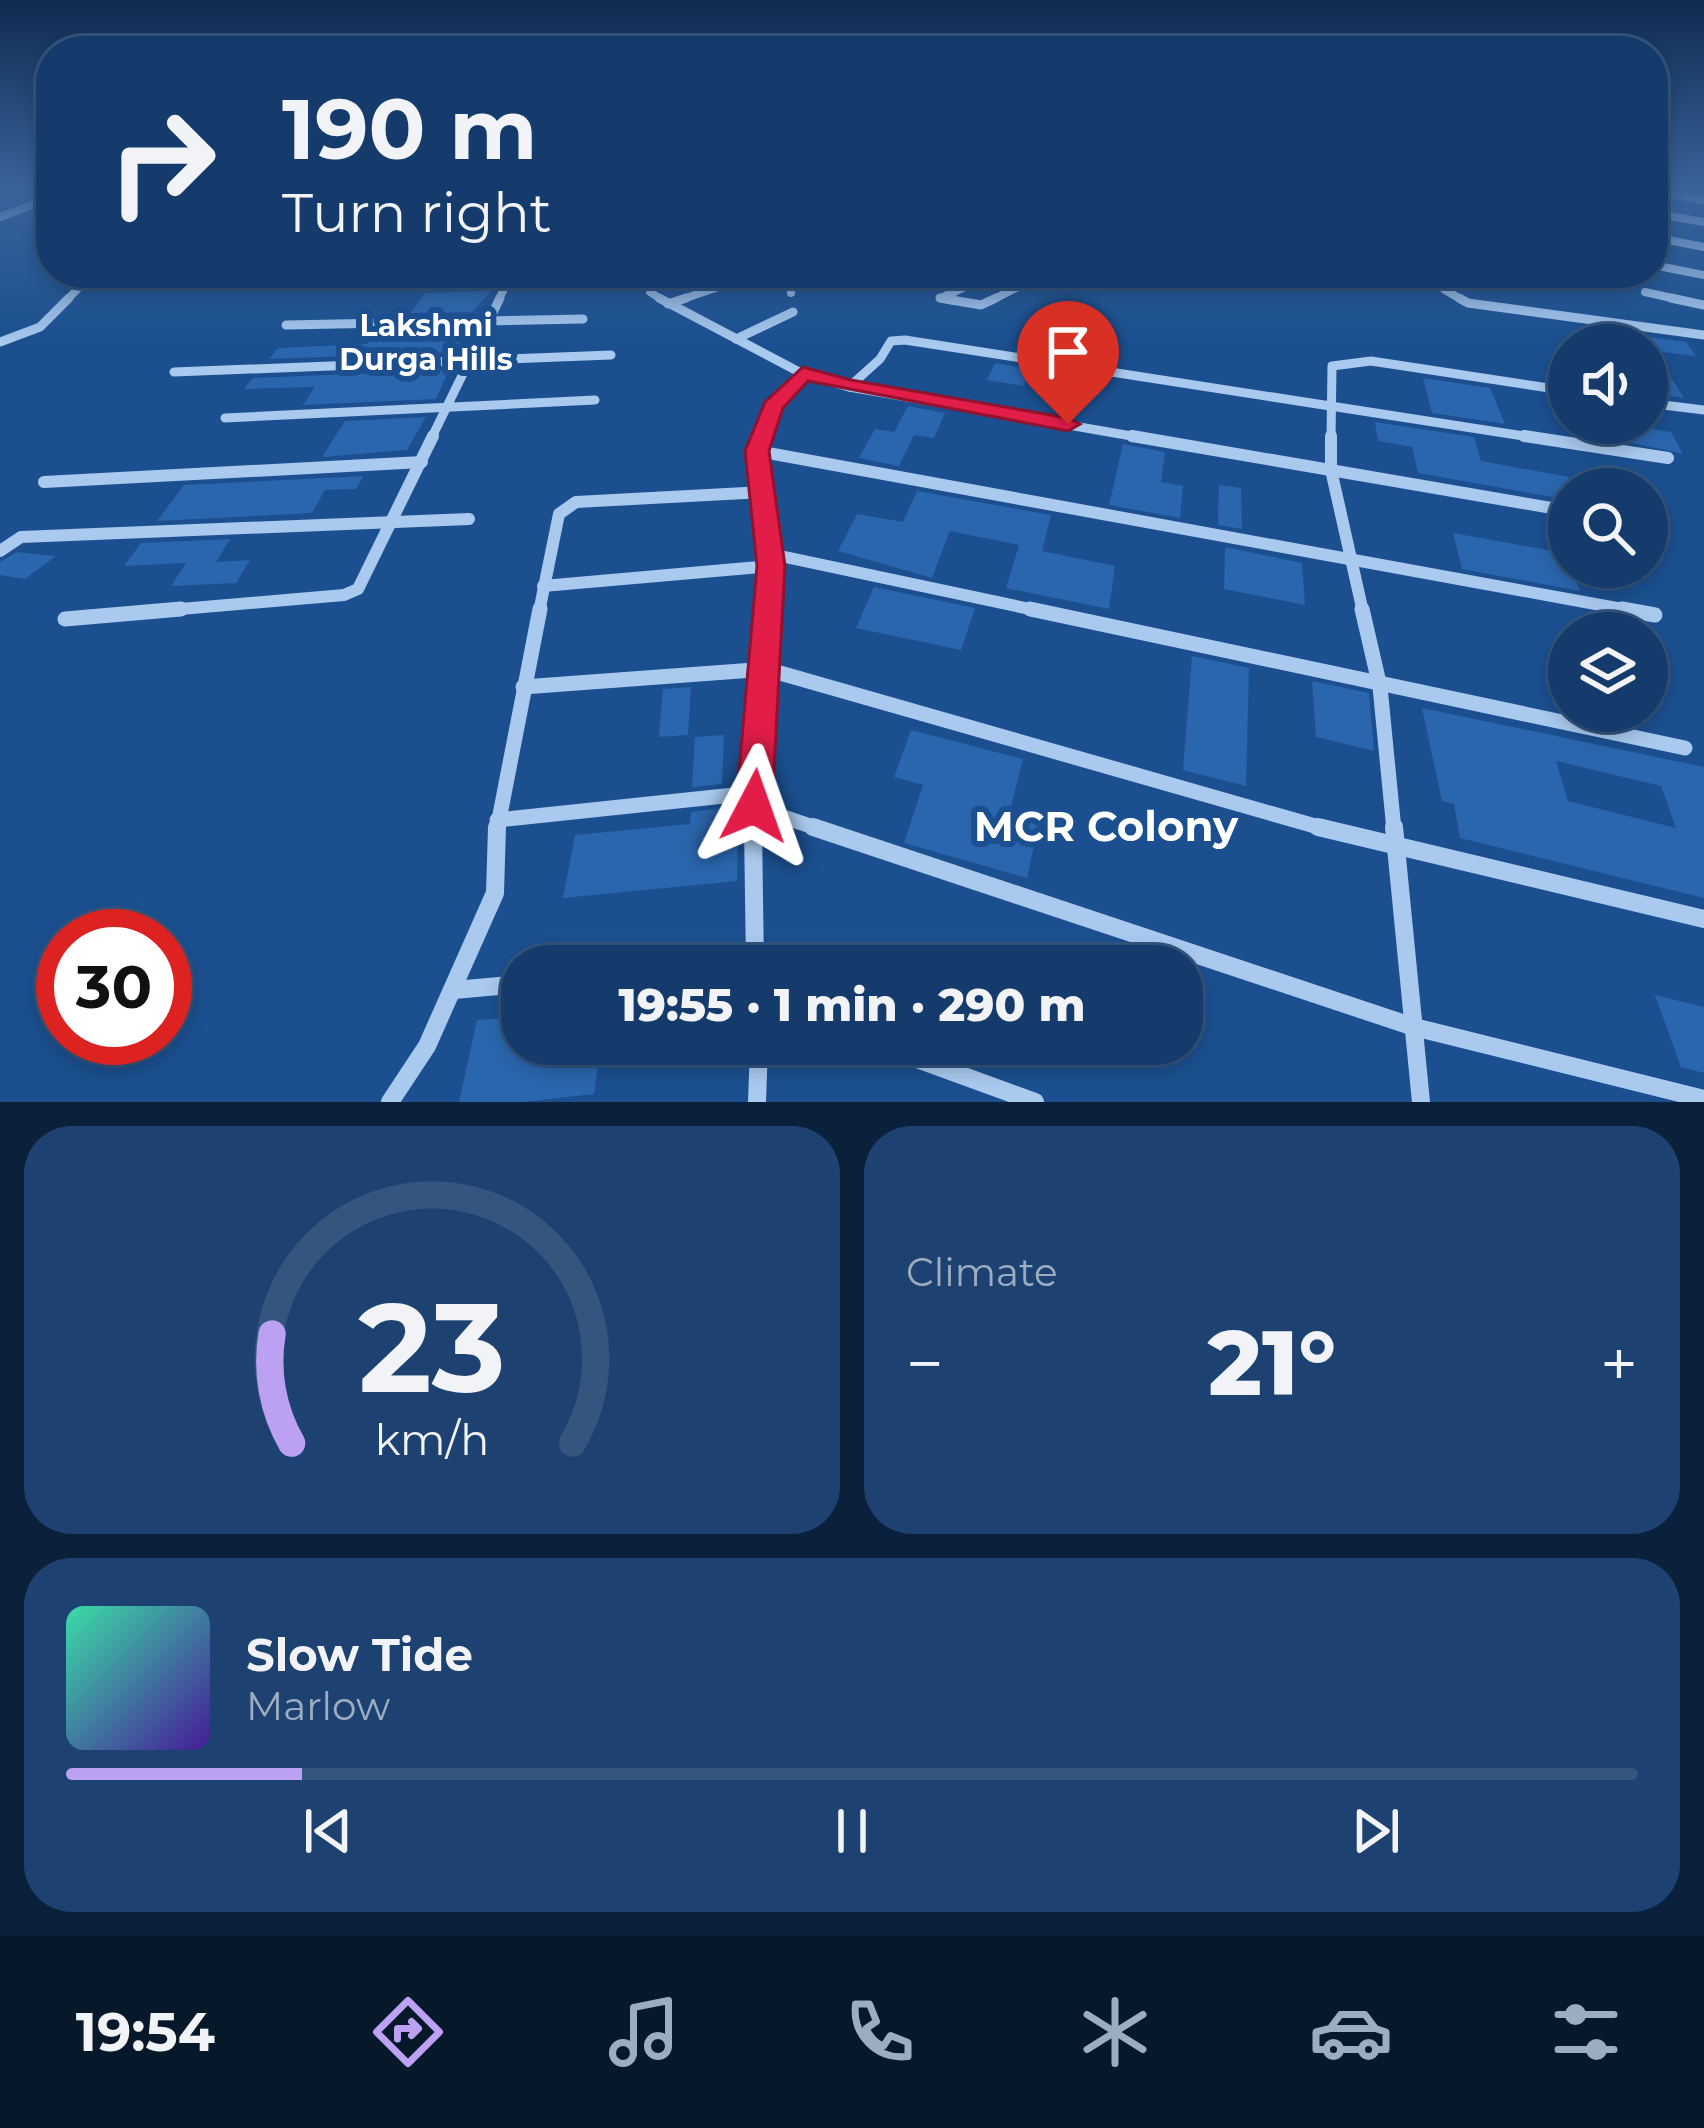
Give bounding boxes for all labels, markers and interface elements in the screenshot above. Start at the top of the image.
text: 190 m [282,78,537,180]
icon: right [84,84,240,240]
text: Turn right [282,180,552,246]
pin [1017,301,1119,424]
district label: Lakshmi Durga Hills [339,307,513,378]
icon: arrive [1035,319,1101,385]
map controls [1548,324,1668,732]
button: sound [1548,324,1668,444]
button: search [1548,468,1668,588]
button: layers [1548,612,1668,732]
position arrow [691,743,817,869]
district label: MCR Colony [974,800,1239,852]
speed limit sign: 30 [36,909,192,1065]
text: 19:55 · 1 min · 290 m [619,977,1085,1032]
text: Climate [906,1248,1058,1296]
text: 23 [358,1271,506,1423]
text: 21° [1208,1308,1336,1418]
text: − [906,1323,944,1404]
text: + [1600,1323,1638,1404]
text: km/h [375,1413,489,1466]
text: Slow Tide [246,1627,473,1682]
text: Marlow [246,1682,390,1730]
icon: previous [295,1798,361,1864]
icon: pause [819,1798,885,1864]
icon: next [1343,1798,1409,1864]
icon: directions [366,1990,450,2074]
icon: music [602,1990,686,2074]
icon: phone [838,1990,922,2074]
icon: climate [1073,1990,1157,2074]
icon: car [1309,1990,1393,2074]
icon: filters [1544,1990,1628,2074]
text: 19:54 [76,1999,215,2065]

